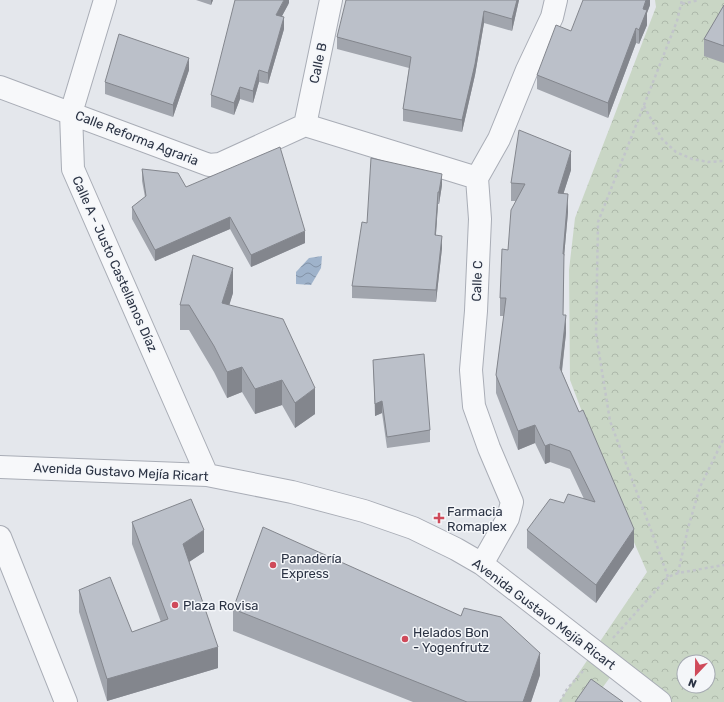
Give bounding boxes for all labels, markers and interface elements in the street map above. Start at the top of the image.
street label: Calle B [306,41,330,85]
street label: Calle Reforma Agraria [73,108,201,169]
street label: Calle A - Justo Castellanos Díaz [69,174,161,355]
street label: Calle C [469,260,485,302]
street label: Avenida Gustavo Mejía Ricart [33,460,209,484]
place label: Farmacia Romaplex [447,504,507,534]
marker: Farmacia Romaplex [434,513,444,523]
place label: Panadería Express [281,551,342,581]
street label: Avenida Gustavo Mejía Ricart [470,555,618,673]
marker: Panadería Express [268,560,278,570]
place label: Plaza Rovisa [183,598,258,613]
marker: Plaza Rovisa [170,600,180,610]
place label: Helados Bon - Yogenfrutz [413,625,490,656]
marker: Helados Bon - Yogenfrutz [400,634,410,644]
north arrow [676,654,716,694]
text: N [686,675,699,690]

